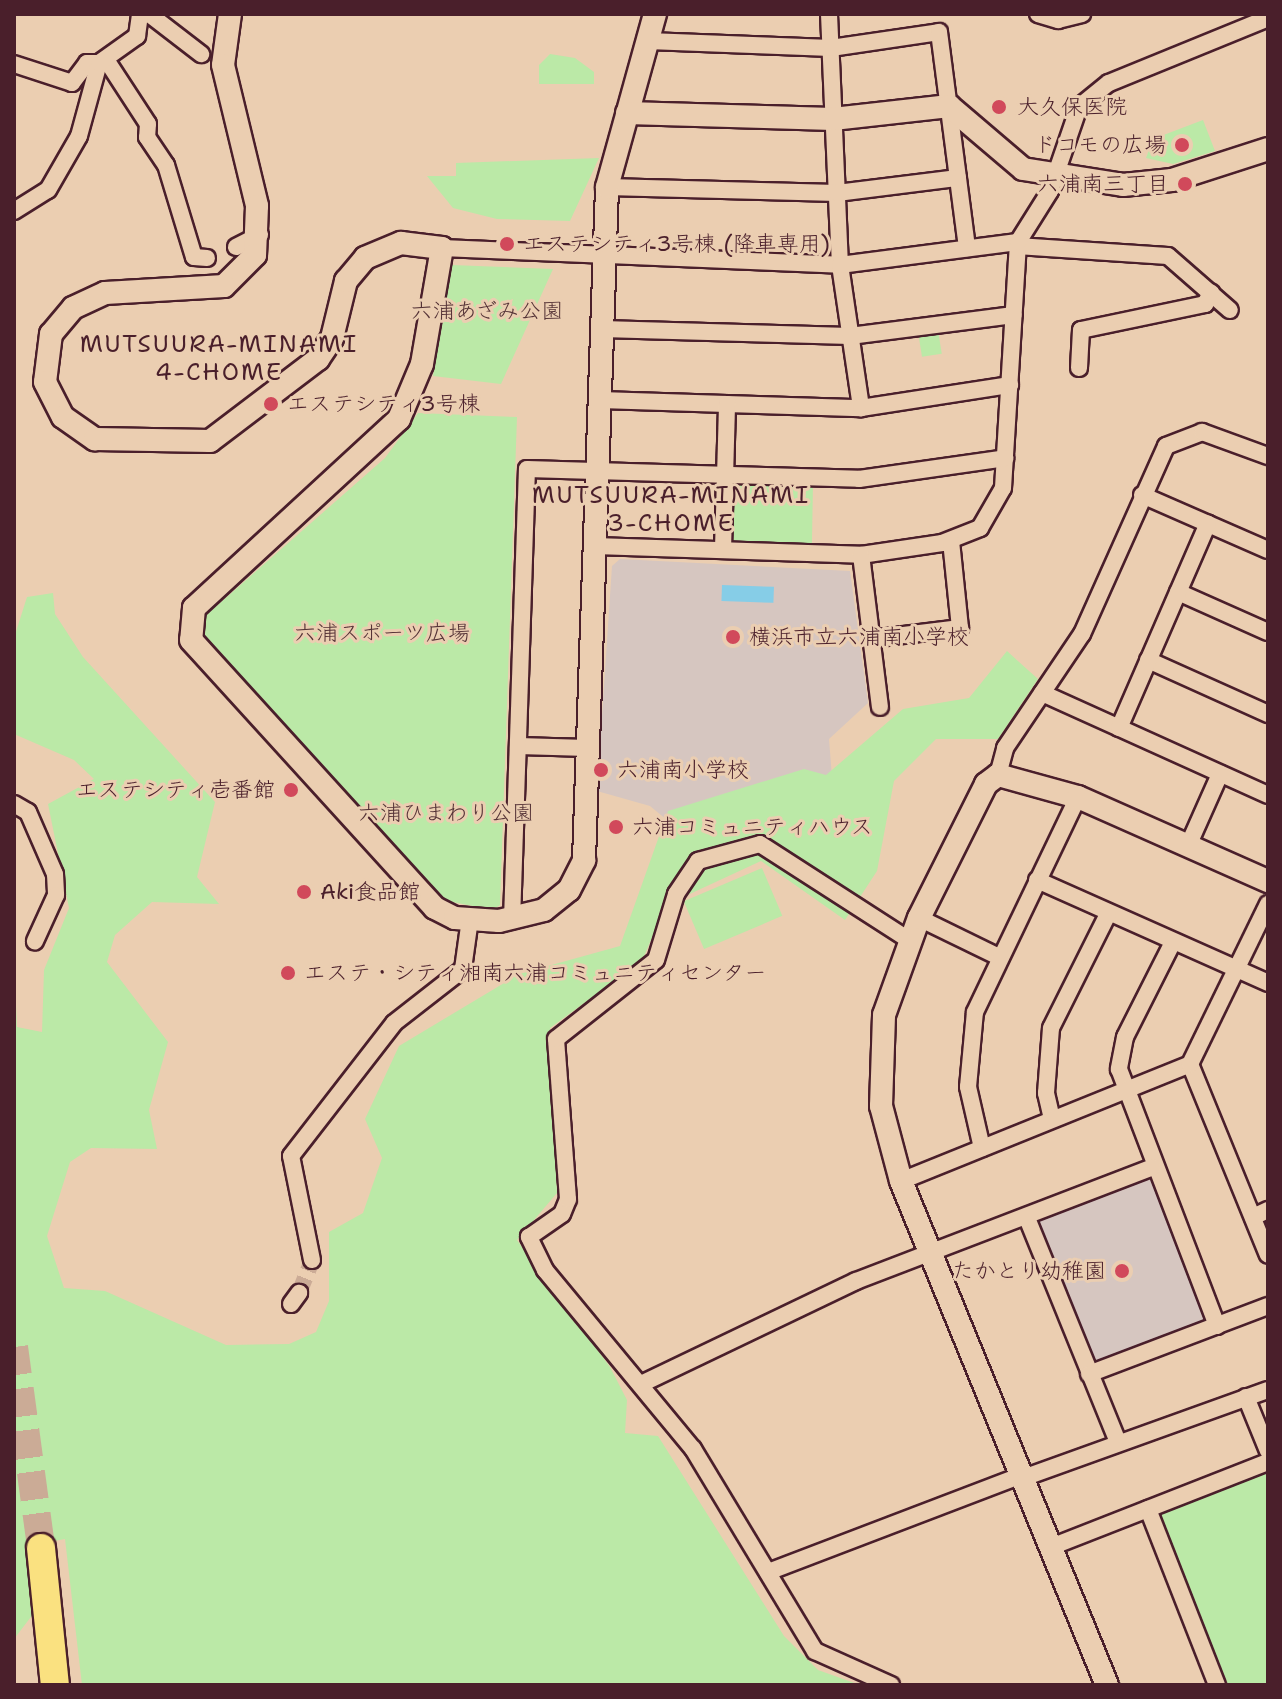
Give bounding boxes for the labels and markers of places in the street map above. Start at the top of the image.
place label: 大久保医院 [1017,94,1127,120]
marker: 大久保医院 [988,96,1010,118]
place label: ドコモの広場 [1034,132,1166,158]
marker: ドコモの広場 [1173,136,1191,154]
place label: 六浦南三丁目 [1037,171,1169,197]
marker: 六浦南三丁目 [1176,175,1194,193]
place label: エステシティ3号棟 (降車専用) [523,231,828,257]
marker: エステシティ3号棟 (降車専用) [498,235,516,253]
place label: エステシティ3号棟 [287,391,478,417]
marker: エステシティ3号棟 [262,395,280,413]
place label: 横浜市立六浦南小学校 [749,624,969,650]
marker: 横浜市立六浦南小学校 [724,628,742,646]
place label: 六浦南小学校 [617,757,749,783]
marker: 六浦南小学校 [592,761,610,779]
place label: エステシティ壱番館 [77,777,275,803]
marker: エステシティ壱番館 [282,781,300,799]
place label: 六浦コミュニティハウス [632,814,874,840]
marker: 六浦コミュニティハウス [607,818,625,836]
place label: Aki食品館 [320,879,420,905]
marker: Aki食品館 [295,883,313,901]
place label: エステ・シティ湘南六浦コミュニティセンター [304,960,766,986]
marker: エステ・シティ湘南六浦コミュニティセンター [279,964,297,982]
place label: たかとり幼稚園 [952,1258,1106,1284]
marker: たかとり幼稚園 [1113,1262,1131,1280]

